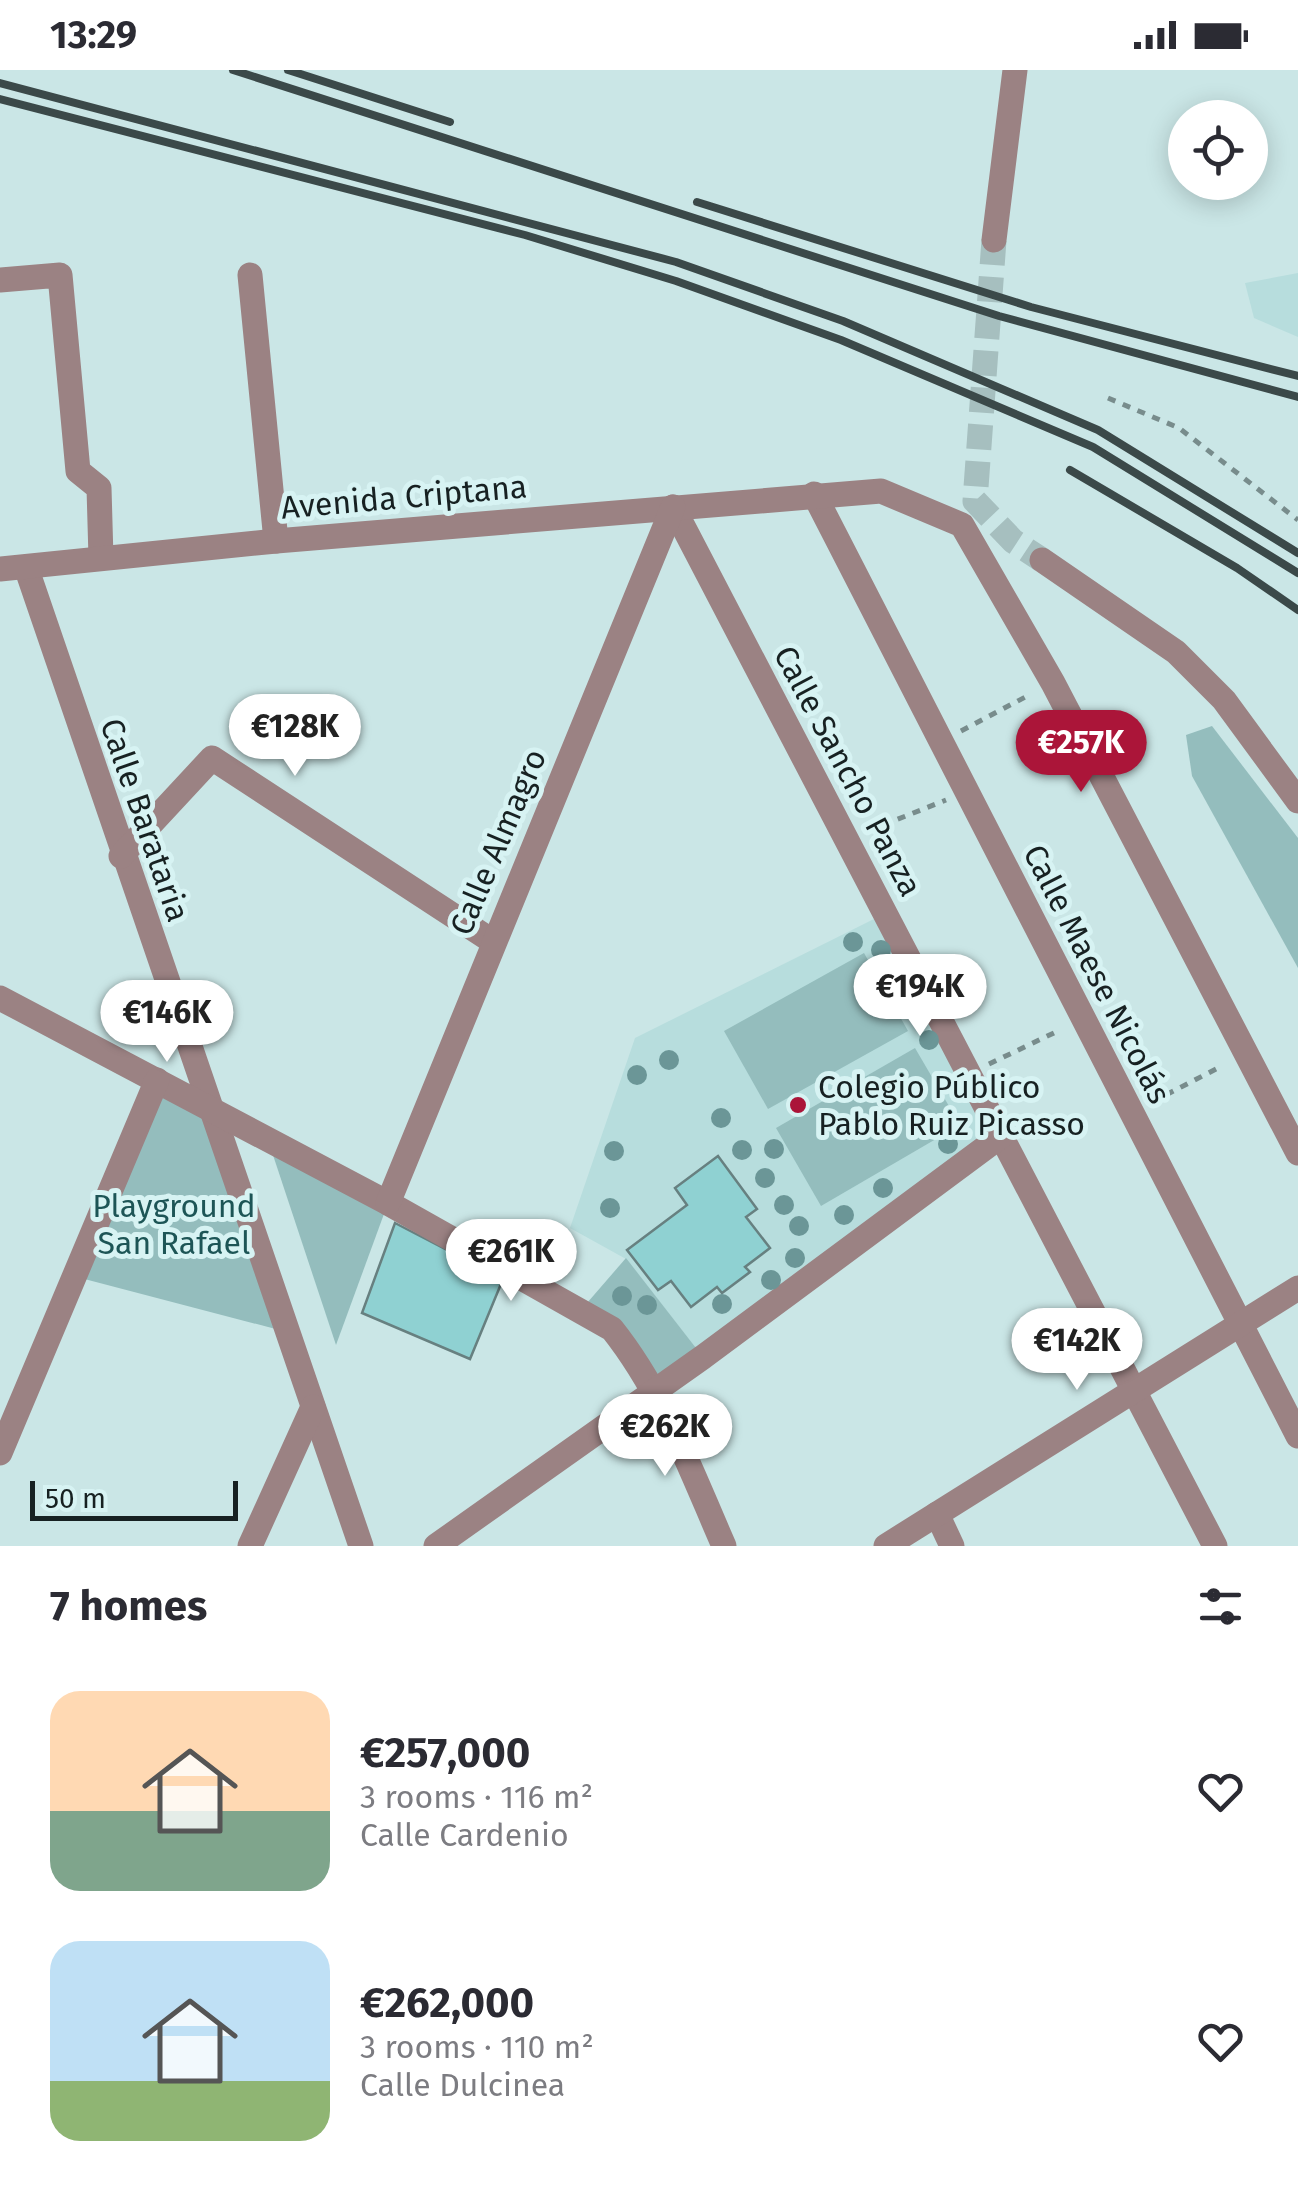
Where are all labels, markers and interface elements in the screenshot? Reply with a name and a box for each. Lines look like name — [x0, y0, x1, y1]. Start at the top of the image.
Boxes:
text: 13:29 — [50, 12, 137, 58]
map controls — [1168, 100, 1268, 200]
button: locate — [1168, 100, 1268, 200]
street label: Avenida Criptana — [279, 467, 529, 527]
street label: Calle Sancho Panza — [766, 639, 930, 903]
pin: €128K — [225, 694, 365, 779]
text: €128K — [251, 707, 339, 745]
pin: €257K — [1011, 710, 1151, 795]
street label: Calle Barataria — [92, 713, 198, 927]
text: €257K — [1038, 723, 1124, 761]
street label: Calle Almagro — [442, 743, 554, 941]
street label: Calle Maese Nicolás — [1015, 838, 1179, 1110]
pin: €194K — [850, 954, 990, 1039]
text: €194K — [876, 967, 964, 1005]
pin: €146K — [97, 980, 237, 1065]
text: €146K — [122, 993, 212, 1031]
place label: Colegio Público Pablo Ruiz Picasso — [818, 1068, 1085, 1143]
marker: Colegio Público Pablo Ruiz Picasso — [787, 1094, 809, 1116]
park label: Playground San Rafael — [92, 1187, 256, 1262]
pin: €261K — [441, 1219, 581, 1304]
text: €261K — [468, 1232, 554, 1270]
pin: €142K — [1007, 1308, 1147, 1393]
text: €142K — [1033, 1321, 1121, 1359]
pin: €262K — [595, 1394, 735, 1479]
text: €262K — [620, 1407, 710, 1445]
scale bar — [30, 1476, 238, 1520]
text: 50 m — [45, 1482, 106, 1515]
icon: filters — [1193, 1579, 1248, 1634]
text: 7 homes — [50, 1581, 207, 1631]
text: €257,000 — [360, 1728, 530, 1778]
icon: home — [130, 1731, 250, 1851]
icon: heart — [1193, 1764, 1248, 1819]
text: 3 rooms · 116 m² — [360, 1778, 593, 1816]
text: Calle Cardenio — [360, 1816, 569, 1854]
text: €262,000 — [360, 1978, 534, 2028]
icon: home — [130, 1981, 250, 2101]
icon: heart — [1193, 2014, 1248, 2069]
text: 3 rooms · 110 m² — [360, 2028, 594, 2066]
text: Calle Dulcinea — [360, 2066, 565, 2104]

